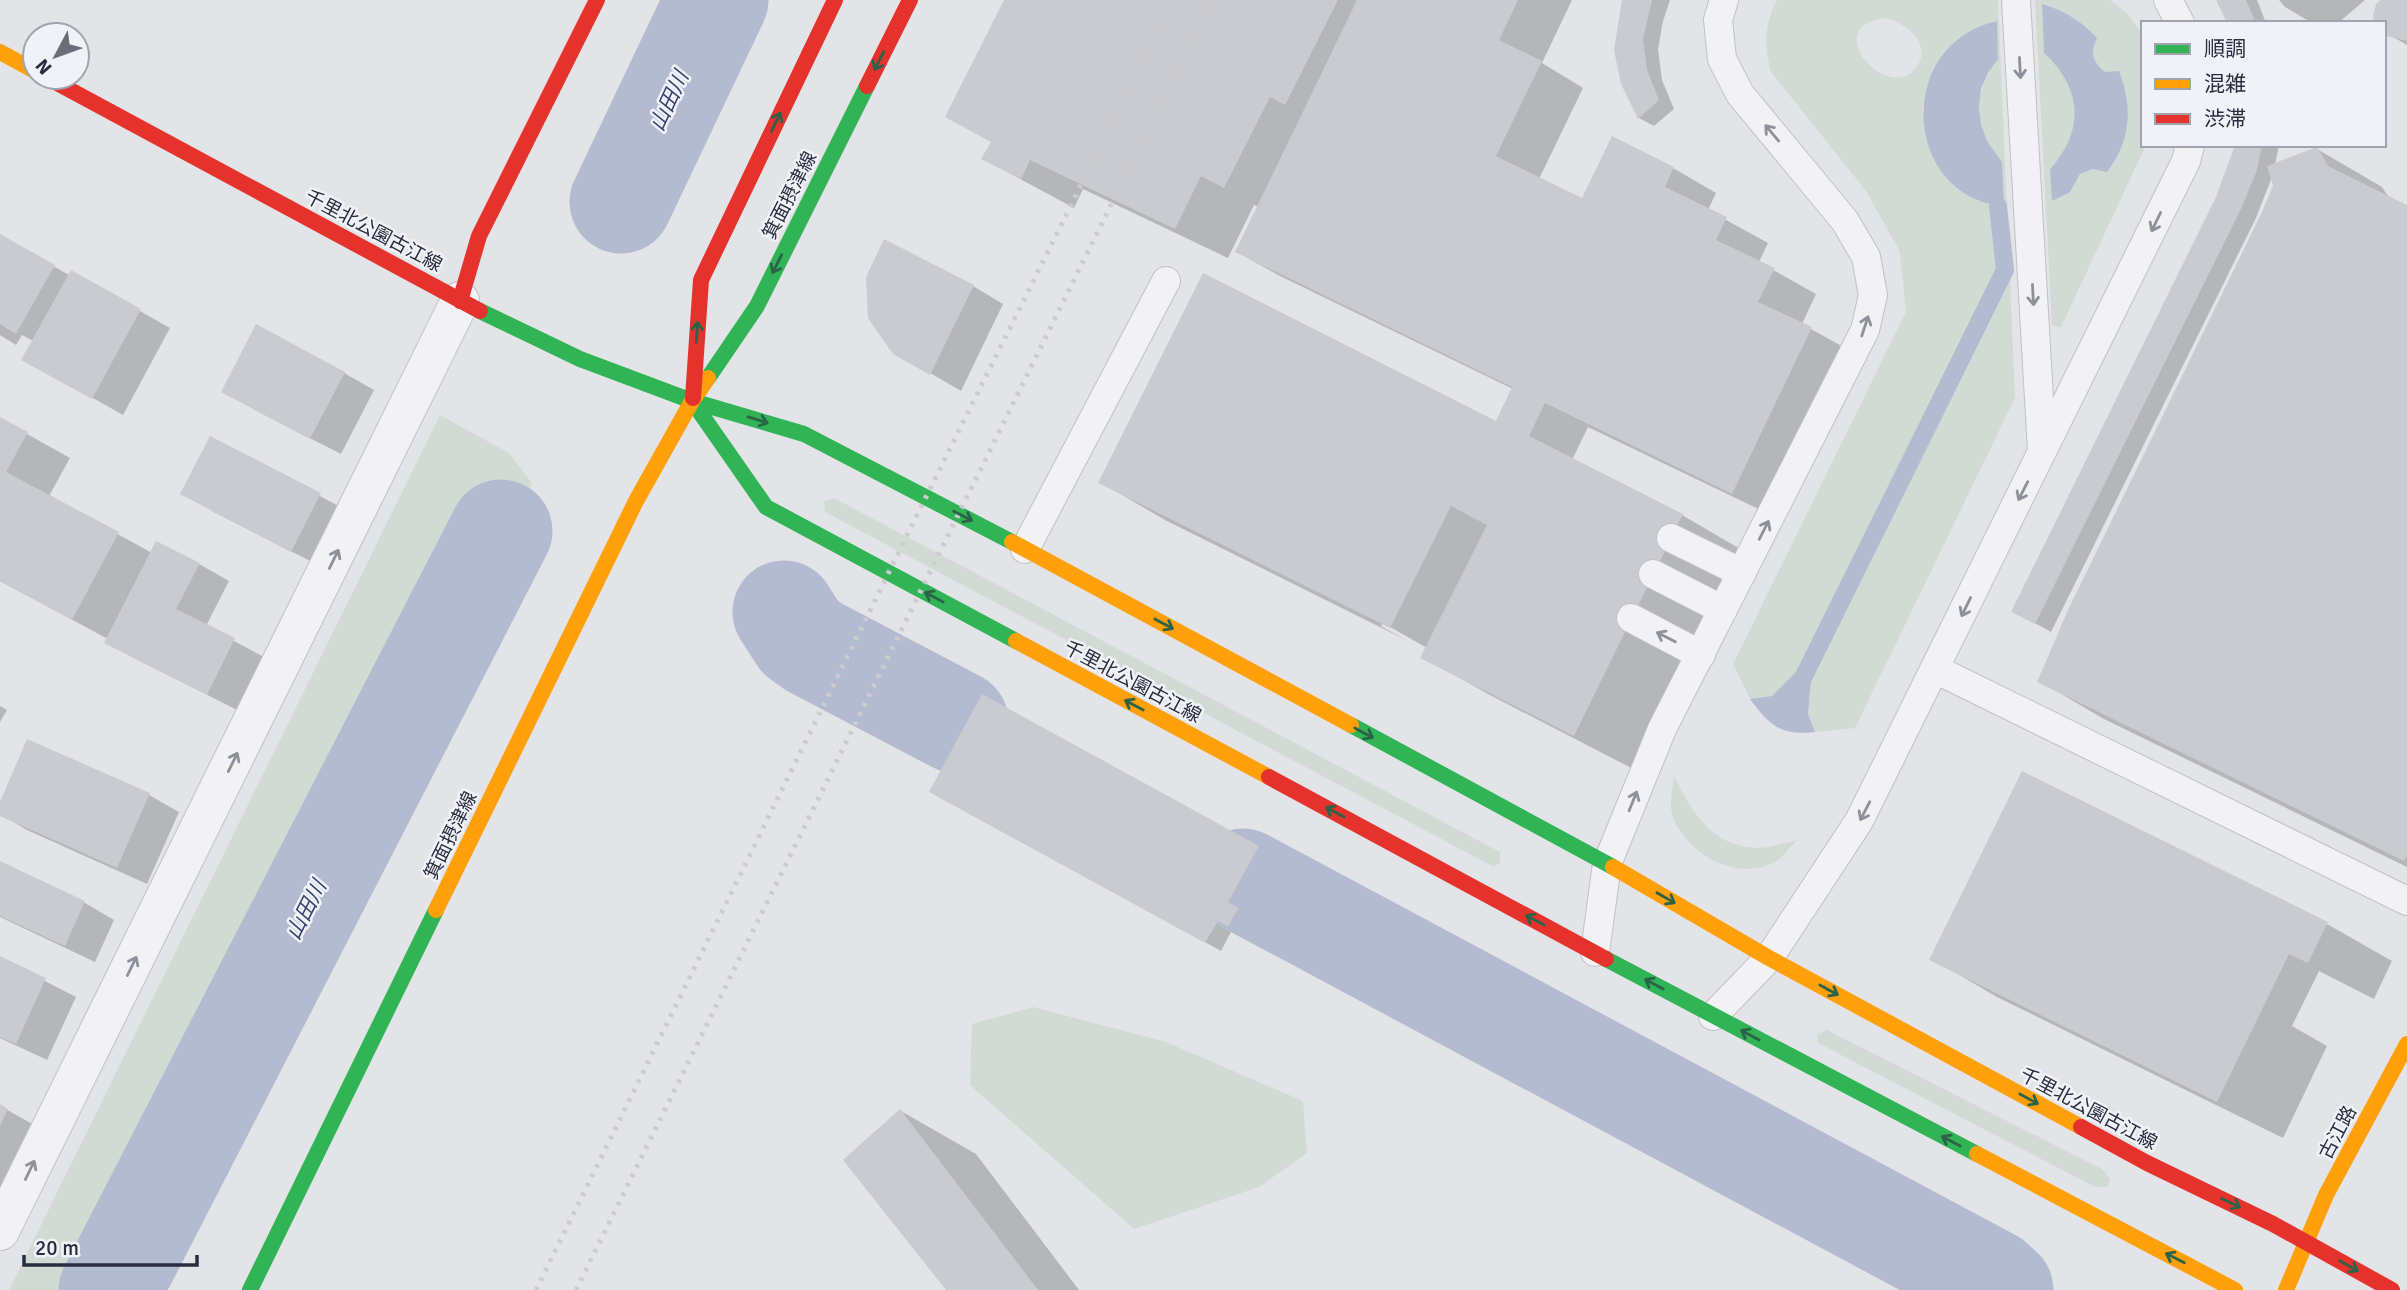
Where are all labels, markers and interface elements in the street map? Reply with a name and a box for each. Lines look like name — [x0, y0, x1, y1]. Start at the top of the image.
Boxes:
north arrow — [21, 21, 91, 91]
legend — [2141, 21, 2386, 147]
text: 順調 — [2204, 36, 2246, 62]
one-way arrow — [872, 50, 886, 71]
text: N — [31, 54, 57, 79]
one-way arrow — [2014, 56, 2027, 79]
water label: 山田川 — [644, 65, 695, 135]
text: 混雑 — [2204, 71, 2246, 97]
text: 渋滞 — [2204, 106, 2246, 132]
one-way arrow — [770, 112, 784, 133]
one-way arrow — [1764, 124, 1779, 142]
street label: 箕面摂津線 — [758, 148, 822, 243]
street label: 千里北公園古江線 — [301, 185, 446, 277]
one-way arrow — [2149, 211, 2162, 232]
one-way arrow — [770, 253, 784, 274]
one-way arrow — [2027, 283, 2040, 306]
one-way arrow — [1860, 316, 1872, 338]
one-way arrow — [691, 322, 704, 344]
one-way arrow — [747, 414, 769, 427]
one-way arrow — [2016, 480, 2030, 501]
one-way arrow — [952, 510, 973, 524]
one-way arrow — [1758, 520, 1772, 541]
one-way arrow — [328, 549, 342, 570]
one-way arrow — [924, 590, 944, 604]
one-way arrow — [1958, 596, 1972, 617]
one-way arrow — [1153, 617, 1173, 631]
one-way arrow — [1656, 629, 1677, 643]
street label: 千里北公園古江線 — [1060, 636, 1205, 728]
one-way arrow — [1124, 698, 1145, 711]
one-way arrow — [1353, 726, 1373, 740]
one-way arrow — [227, 753, 241, 773]
street label: 箕面摂津線 — [419, 787, 483, 883]
one-way arrow — [1627, 790, 1640, 812]
one-way arrow — [1857, 800, 1871, 821]
one-way arrow — [1325, 805, 1345, 819]
water label: 山田川 — [280, 874, 333, 944]
one-way arrow — [1656, 891, 1676, 905]
one-way arrow — [1525, 913, 1546, 926]
one-way arrow — [125, 956, 139, 977]
one-way arrow — [1644, 977, 1665, 990]
one-way arrow — [1818, 984, 1839, 997]
one-way arrow — [1740, 1028, 1761, 1042]
street label: 千里北公園古江線 — [2016, 1063, 2161, 1155]
one-way arrow — [2018, 1093, 2039, 1106]
street label: 古江路 — [2314, 1102, 2362, 1163]
one-way arrow — [1941, 1134, 1962, 1147]
one-way arrow — [24, 1160, 38, 1181]
one-way arrow — [2220, 1197, 2241, 1211]
scale bar — [24, 1224, 198, 1268]
text: 20 m — [35, 1235, 79, 1261]
one-way arrow — [2165, 1251, 2185, 1265]
one-way arrow — [2338, 1260, 2359, 1273]

